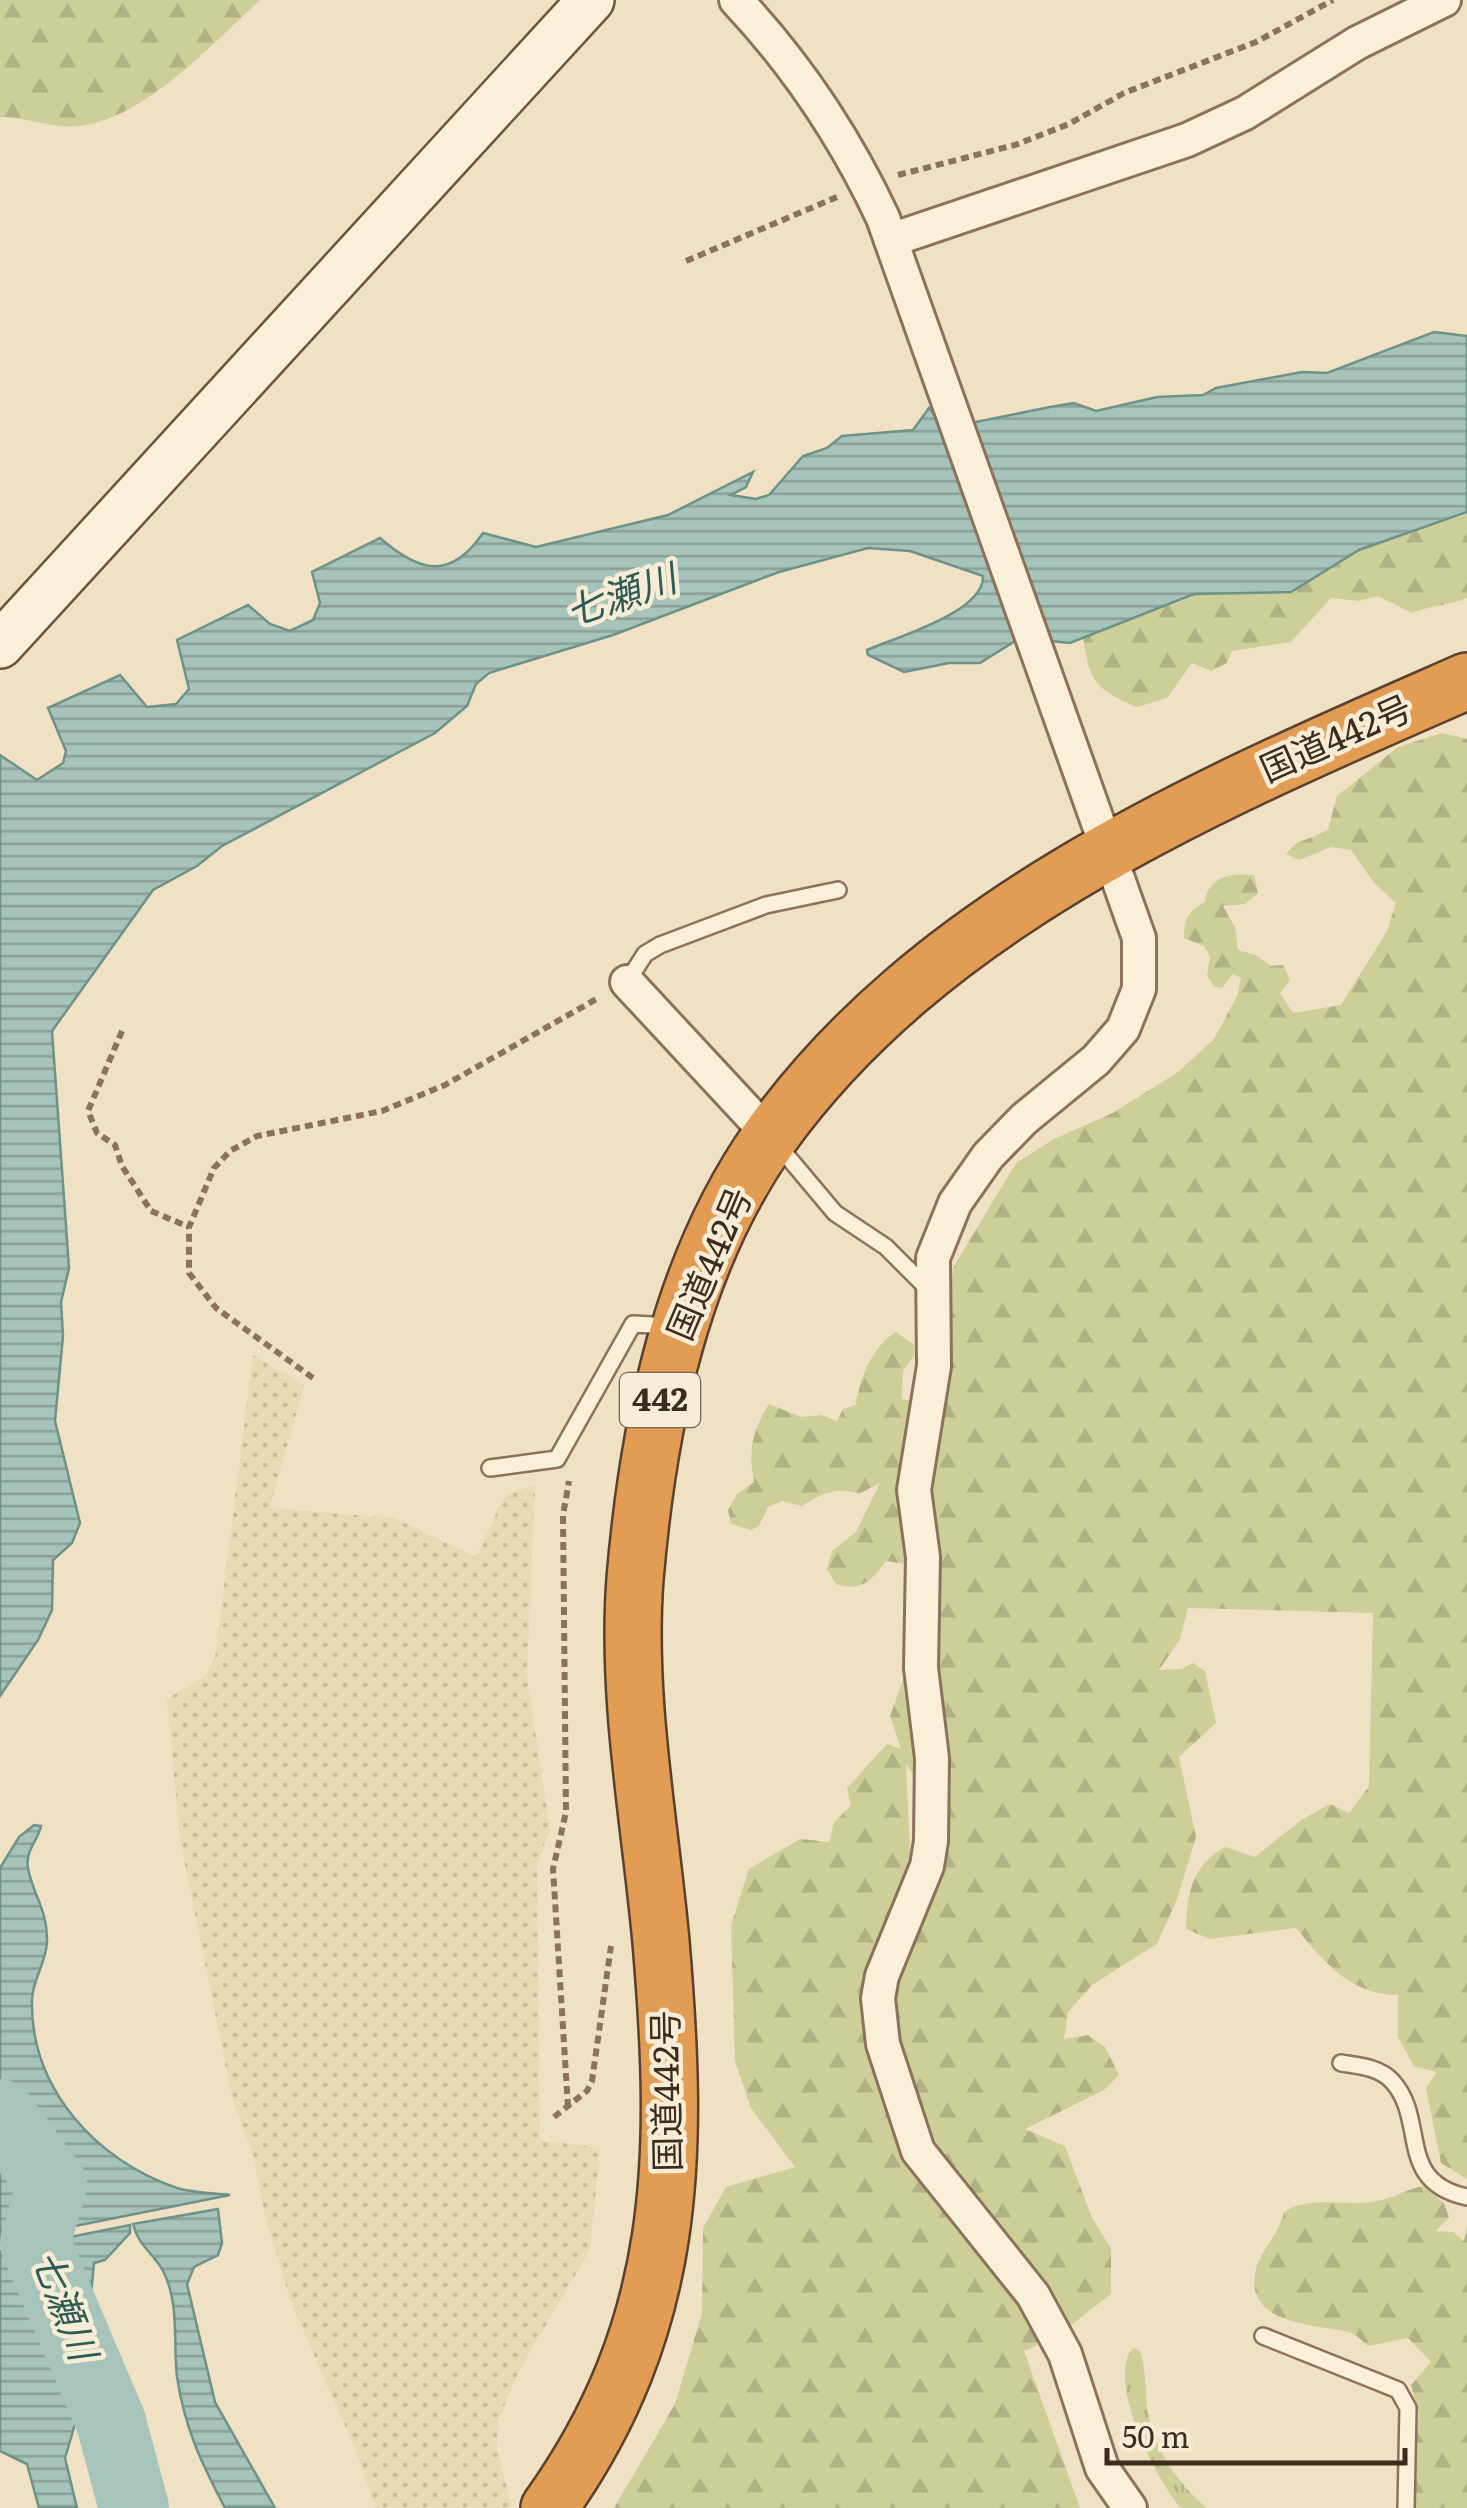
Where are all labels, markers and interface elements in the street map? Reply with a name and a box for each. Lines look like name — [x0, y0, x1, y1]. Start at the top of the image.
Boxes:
water label: 七瀬川 — [557, 546, 687, 638]
street label: 国道442号 — [1251, 680, 1419, 793]
street label: 国道442号 — [652, 1178, 763, 1347]
road number: 442 — [620, 1373, 700, 1427]
street label: 国道442号 — [637, 2010, 691, 2172]
water label: 七瀬川 — [20, 2240, 116, 2371]
scale bar — [1107, 2403, 1404, 2465]
text: 50 m — [1122, 2413, 1190, 2457]

